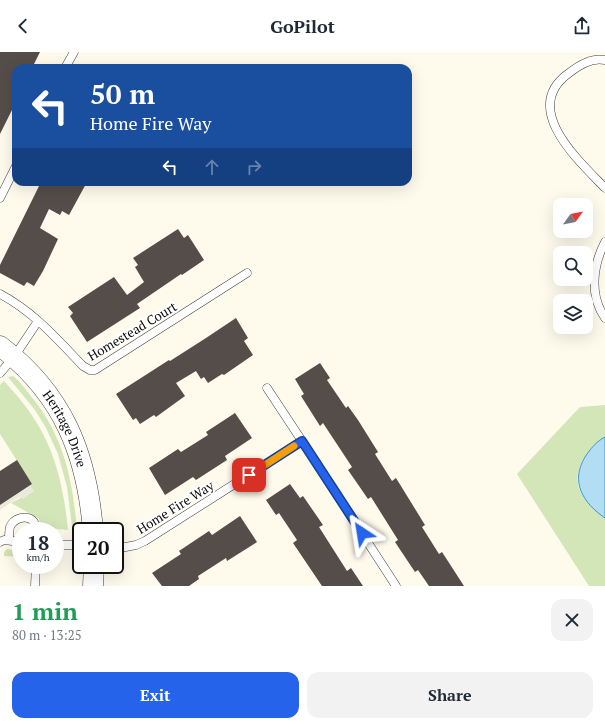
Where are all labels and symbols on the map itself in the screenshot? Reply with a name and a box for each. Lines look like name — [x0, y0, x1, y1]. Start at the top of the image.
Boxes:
north arrow — [553, 198, 593, 238]
street label: Homestead Court — [84, 297, 180, 365]
street label: Heritage Drive — [39, 386, 91, 469]
pin — [232, 458, 266, 492]
street label: Home Fire Way — [133, 476, 217, 538]
position arrow — [341, 512, 383, 554]
speed limit sign: 20 — [72, 522, 124, 574]

